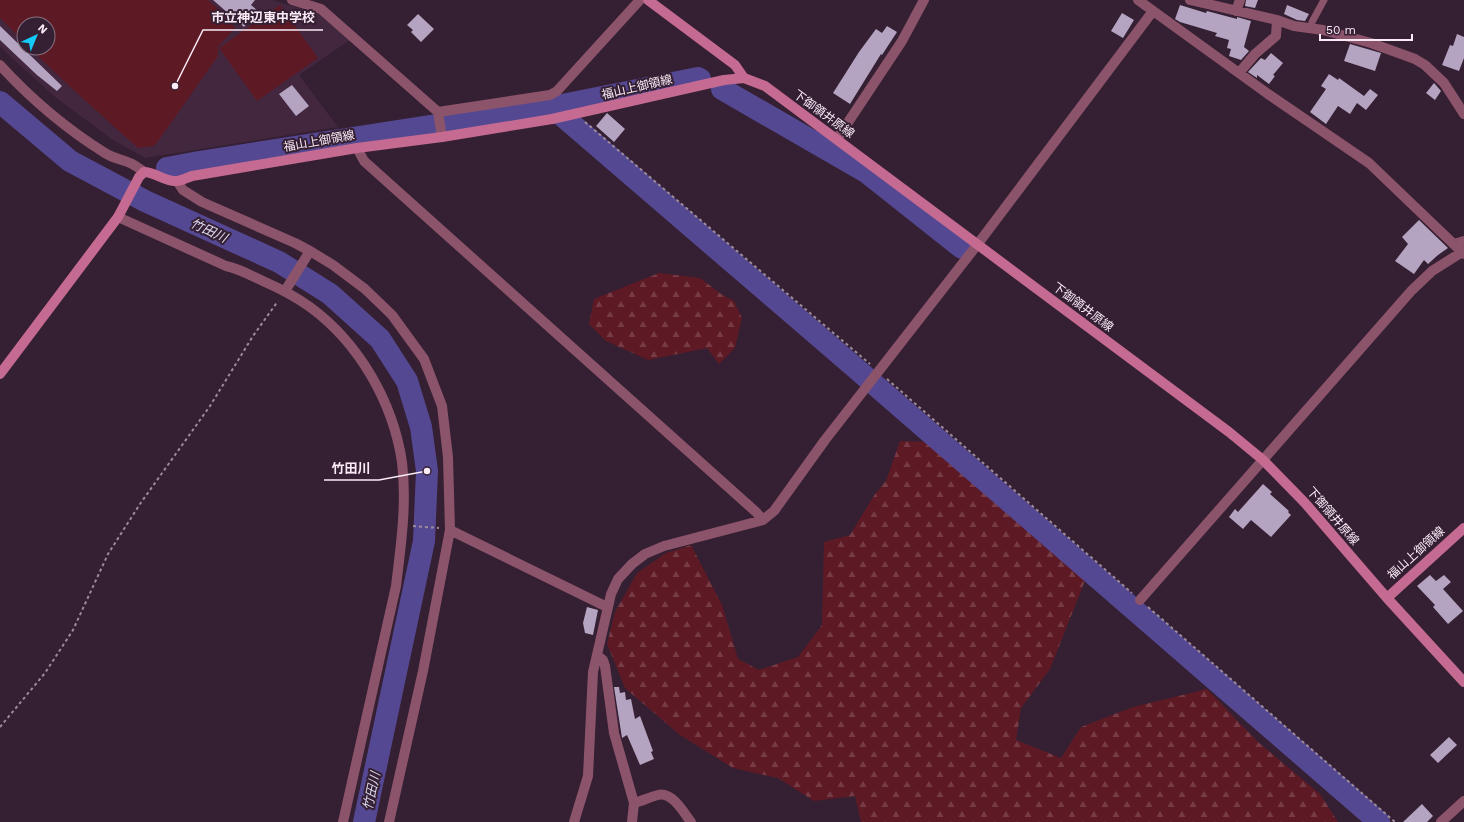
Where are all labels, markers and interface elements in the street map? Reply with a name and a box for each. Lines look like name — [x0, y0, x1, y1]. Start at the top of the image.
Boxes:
callout: 市立神辺東中学校 — [203, 5, 323, 30]
text: 市立神辺東中学校 — [211, 10, 315, 25]
north arrow — [16, 16, 56, 56]
scale bar — [1320, 16, 1412, 42]
text: N — [35, 22, 50, 37]
text: 50 m — [1326, 23, 1356, 37]
street label: 福山上御領線 — [600, 72, 674, 102]
street label: 下御領井原線 — [791, 87, 857, 141]
street label: 福山上御領線 — [282, 128, 356, 154]
water label: 竹田川 — [188, 215, 231, 246]
street label: 下御領井原線 — [1050, 280, 1116, 334]
callout: 竹田川 — [324, 455, 379, 480]
text: 竹田川 — [331, 461, 371, 476]
street label: 下御領井原線 — [1304, 484, 1362, 548]
street label: 福山上御領線 — [1385, 524, 1447, 582]
water label: 竹田川 — [360, 769, 383, 812]

